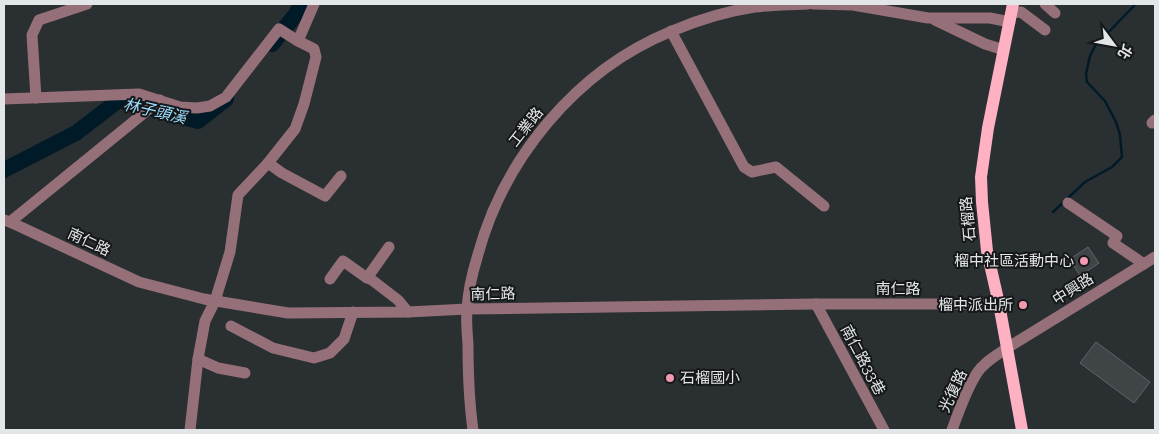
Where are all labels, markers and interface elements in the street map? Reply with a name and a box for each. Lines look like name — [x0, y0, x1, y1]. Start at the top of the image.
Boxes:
north arrow — [1089, 20, 1139, 70]
text: 北 — [1115, 42, 1136, 62]
water label: 林子頭溪 — [122, 95, 190, 128]
street label: 工業路 — [505, 104, 547, 150]
street label: 石榴路 — [957, 196, 979, 242]
street label: 南仁路 — [65, 224, 113, 260]
place label: 榴中社區活動中心 — [954, 252, 1074, 270]
marker: 榴中社區活動中心 — [1078, 255, 1090, 267]
street label: 中興路 — [1049, 269, 1097, 309]
street label: 南仁路 — [875, 280, 921, 298]
street label: 南仁路 — [470, 285, 516, 303]
place label: 榴中派出所 — [938, 296, 1013, 314]
marker: 榴中派出所 — [1017, 299, 1029, 311]
street label: 南仁路33巷 — [837, 322, 889, 398]
street label: 光復路 — [935, 367, 971, 415]
place label: 石榴國小 — [680, 369, 740, 387]
marker: 石榴國小 — [664, 372, 676, 384]

